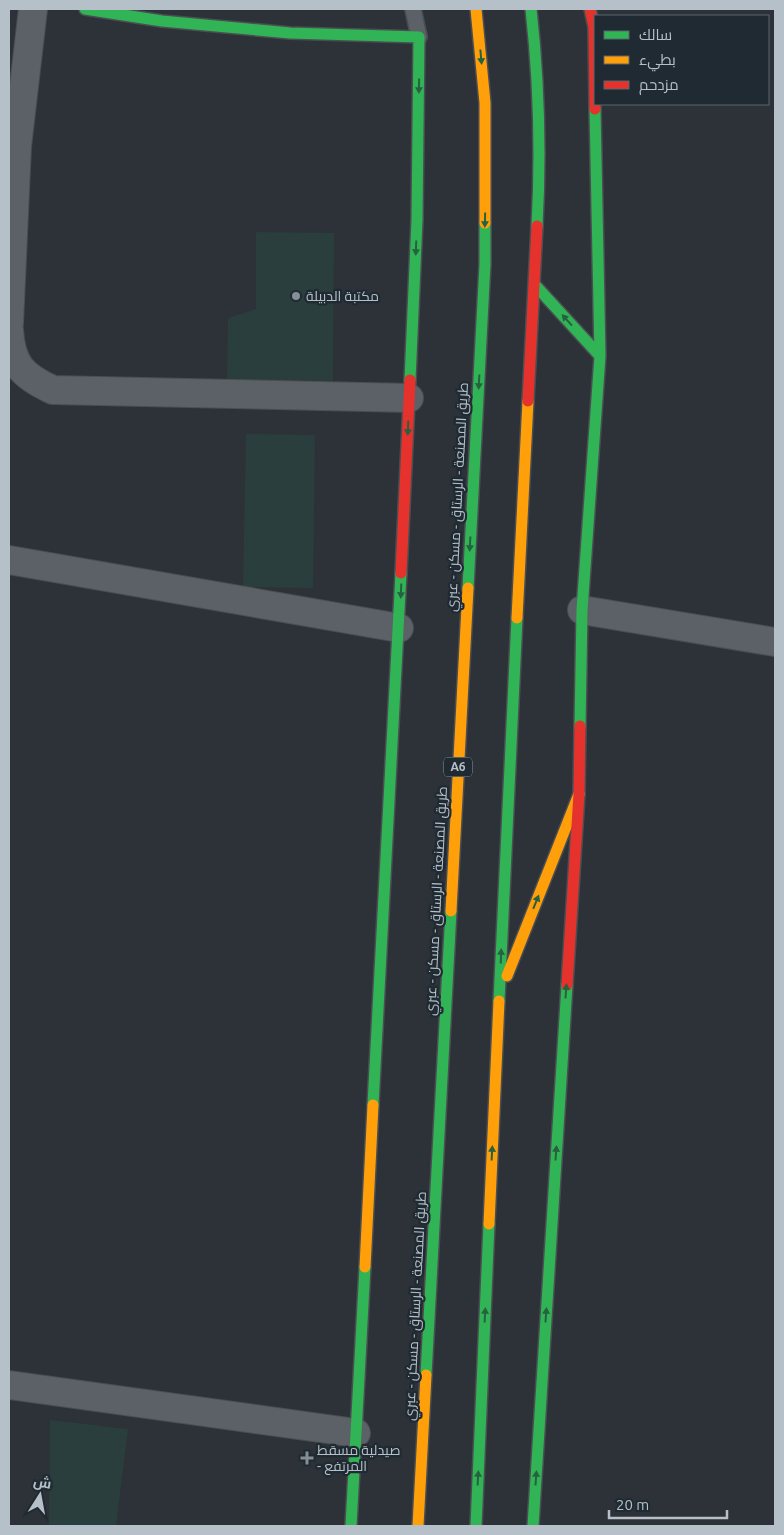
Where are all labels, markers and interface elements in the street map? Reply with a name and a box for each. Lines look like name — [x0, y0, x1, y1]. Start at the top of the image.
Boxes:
legend — [594, 15, 769, 105]
text: سالك — [639, 26, 672, 43]
one-way arrow — [477, 50, 485, 66]
text: بطيء — [639, 51, 676, 72]
text: مزدحم — [639, 76, 679, 95]
one-way arrow — [415, 78, 423, 94]
one-way arrow — [481, 212, 489, 228]
one-way arrow — [411, 241, 419, 257]
place label: مكتبة الدبيلة — [306, 288, 379, 304]
marker: مكتبة الدبيلة — [290, 290, 302, 302]
one-way arrow — [561, 315, 573, 327]
one-way arrow — [474, 374, 482, 390]
street label: طريق المصنعة - الرستاق - مسكن - عبري — [443, 382, 475, 612]
one-way arrow — [404, 420, 412, 436]
one-way arrow — [466, 536, 474, 552]
one-way arrow — [397, 583, 405, 599]
road number: A6 — [444, 758, 472, 776]
street label: طريق المصنعة - الرستاق - مسكن - عبري — [422, 786, 454, 1016]
one-way arrow — [533, 894, 540, 909]
one-way arrow — [497, 947, 505, 963]
one-way arrow — [563, 983, 571, 999]
one-way arrow — [488, 1145, 496, 1161]
one-way arrow — [553, 1145, 561, 1161]
street label: طريق المصنعة - الرستاق - مسكن - عبري — [401, 1191, 433, 1421]
one-way arrow — [481, 1307, 489, 1323]
one-way arrow — [543, 1307, 551, 1323]
place label: صيدلية مسقط - المرتفع — [317, 1442, 400, 1475]
marker: صيدلية مسقط - المرتفع — [301, 1452, 313, 1464]
one-way arrow — [474, 1469, 482, 1485]
one-way arrow — [532, 1469, 540, 1485]
north arrow — [15, 1470, 65, 1520]
text: ش — [32, 1473, 53, 1493]
scale bar — [609, 1488, 726, 1520]
text: 20 m — [616, 1496, 649, 1513]

